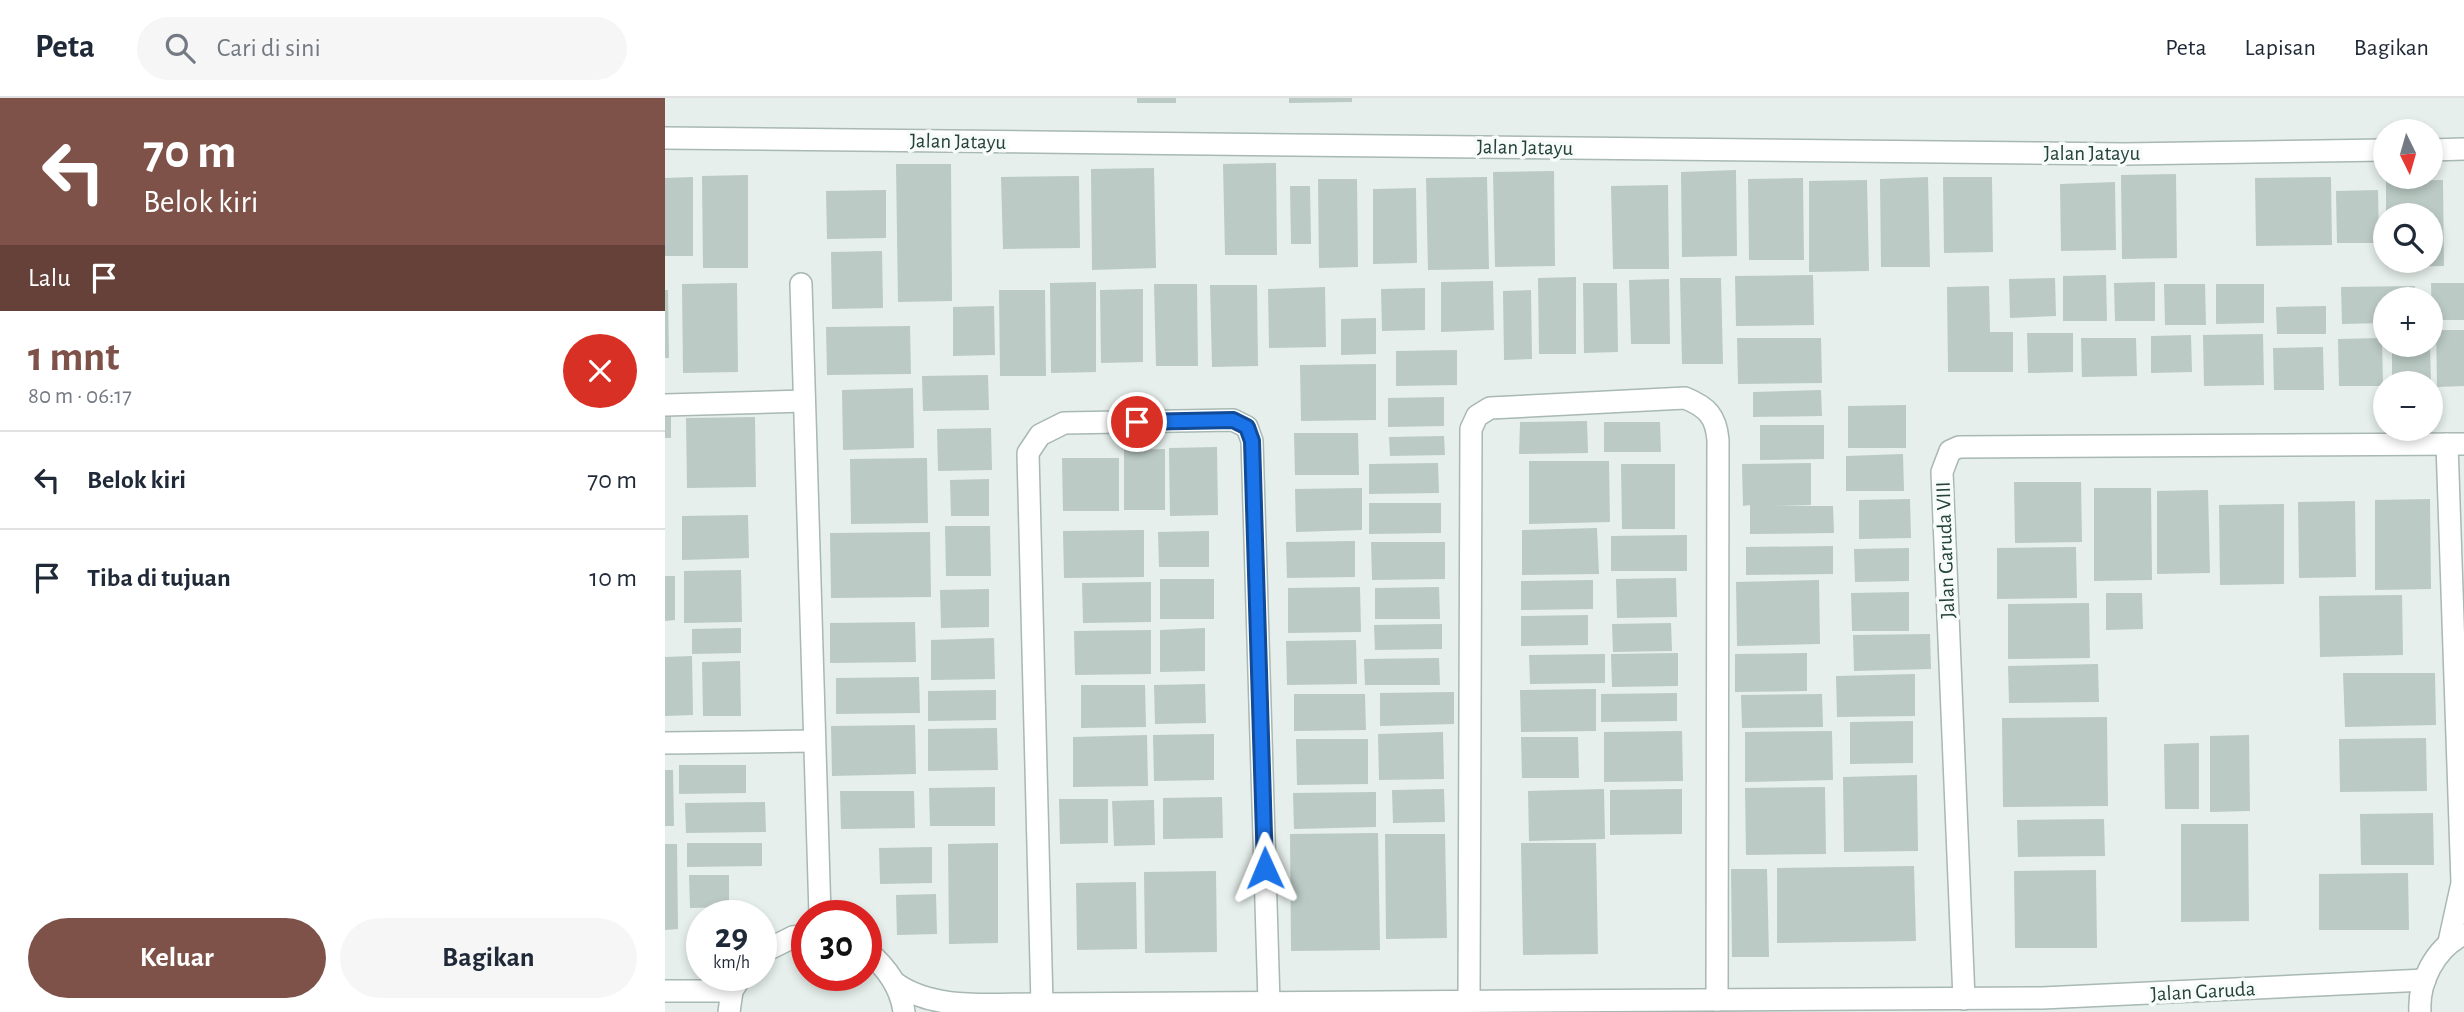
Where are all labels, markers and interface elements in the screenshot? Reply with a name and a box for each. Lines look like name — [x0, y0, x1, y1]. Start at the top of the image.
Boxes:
search box — [137, 17, 627, 80]
icon: search — [161, 29, 199, 67]
text: Peta — [35, 31, 95, 64]
text: Cari di sini — [217, 35, 321, 61]
text: Peta — [2165, 36, 2207, 60]
text: Lapisan — [2245, 36, 2316, 60]
text: Bagikan — [2354, 36, 2429, 60]
north arrow — [2373, 119, 2443, 189]
map controls — [2373, 119, 2443, 441]
icon: left — [28, 126, 119, 217]
text: 70 m — [143, 128, 237, 177]
street label: Jalan Jatayu — [910, 130, 1007, 153]
street label: Jalan Jatayu — [1477, 136, 1574, 159]
street label: Jalan Jatayu — [2044, 143, 2140, 164]
text: Belok kiri — [143, 186, 259, 218]
button: search — [2373, 203, 2443, 273]
icon: arrive — [85, 259, 123, 297]
text: Lalu — [28, 265, 71, 291]
button: + — [2373, 287, 2443, 357]
button: close — [563, 334, 637, 408]
text: 1 mnt — [28, 336, 120, 378]
button: − — [2373, 371, 2443, 441]
text: 80 m · 06:17 — [28, 385, 132, 408]
pin — [1107, 392, 1167, 452]
icon: arrive — [1118, 403, 1156, 441]
icon: left — [28, 461, 66, 499]
text: Belok kiri — [87, 467, 186, 493]
text: 70 m — [587, 467, 637, 493]
street label: Jalan Garuda VIII — [1933, 481, 1958, 619]
icon: arrive — [28, 559, 66, 597]
text: Tiba di tujuan — [87, 565, 231, 591]
text: 10 m — [589, 565, 637, 591]
position arrow — [1228, 831, 1302, 905]
speed limit sign: 30 — [791, 900, 882, 991]
button: Keluar — [28, 918, 326, 998]
button: Bagikan — [340, 918, 637, 998]
text: 29 — [715, 919, 748, 954]
text: km/h — [713, 954, 750, 972]
street label: Jalan Garuda — [2150, 978, 2256, 1005]

